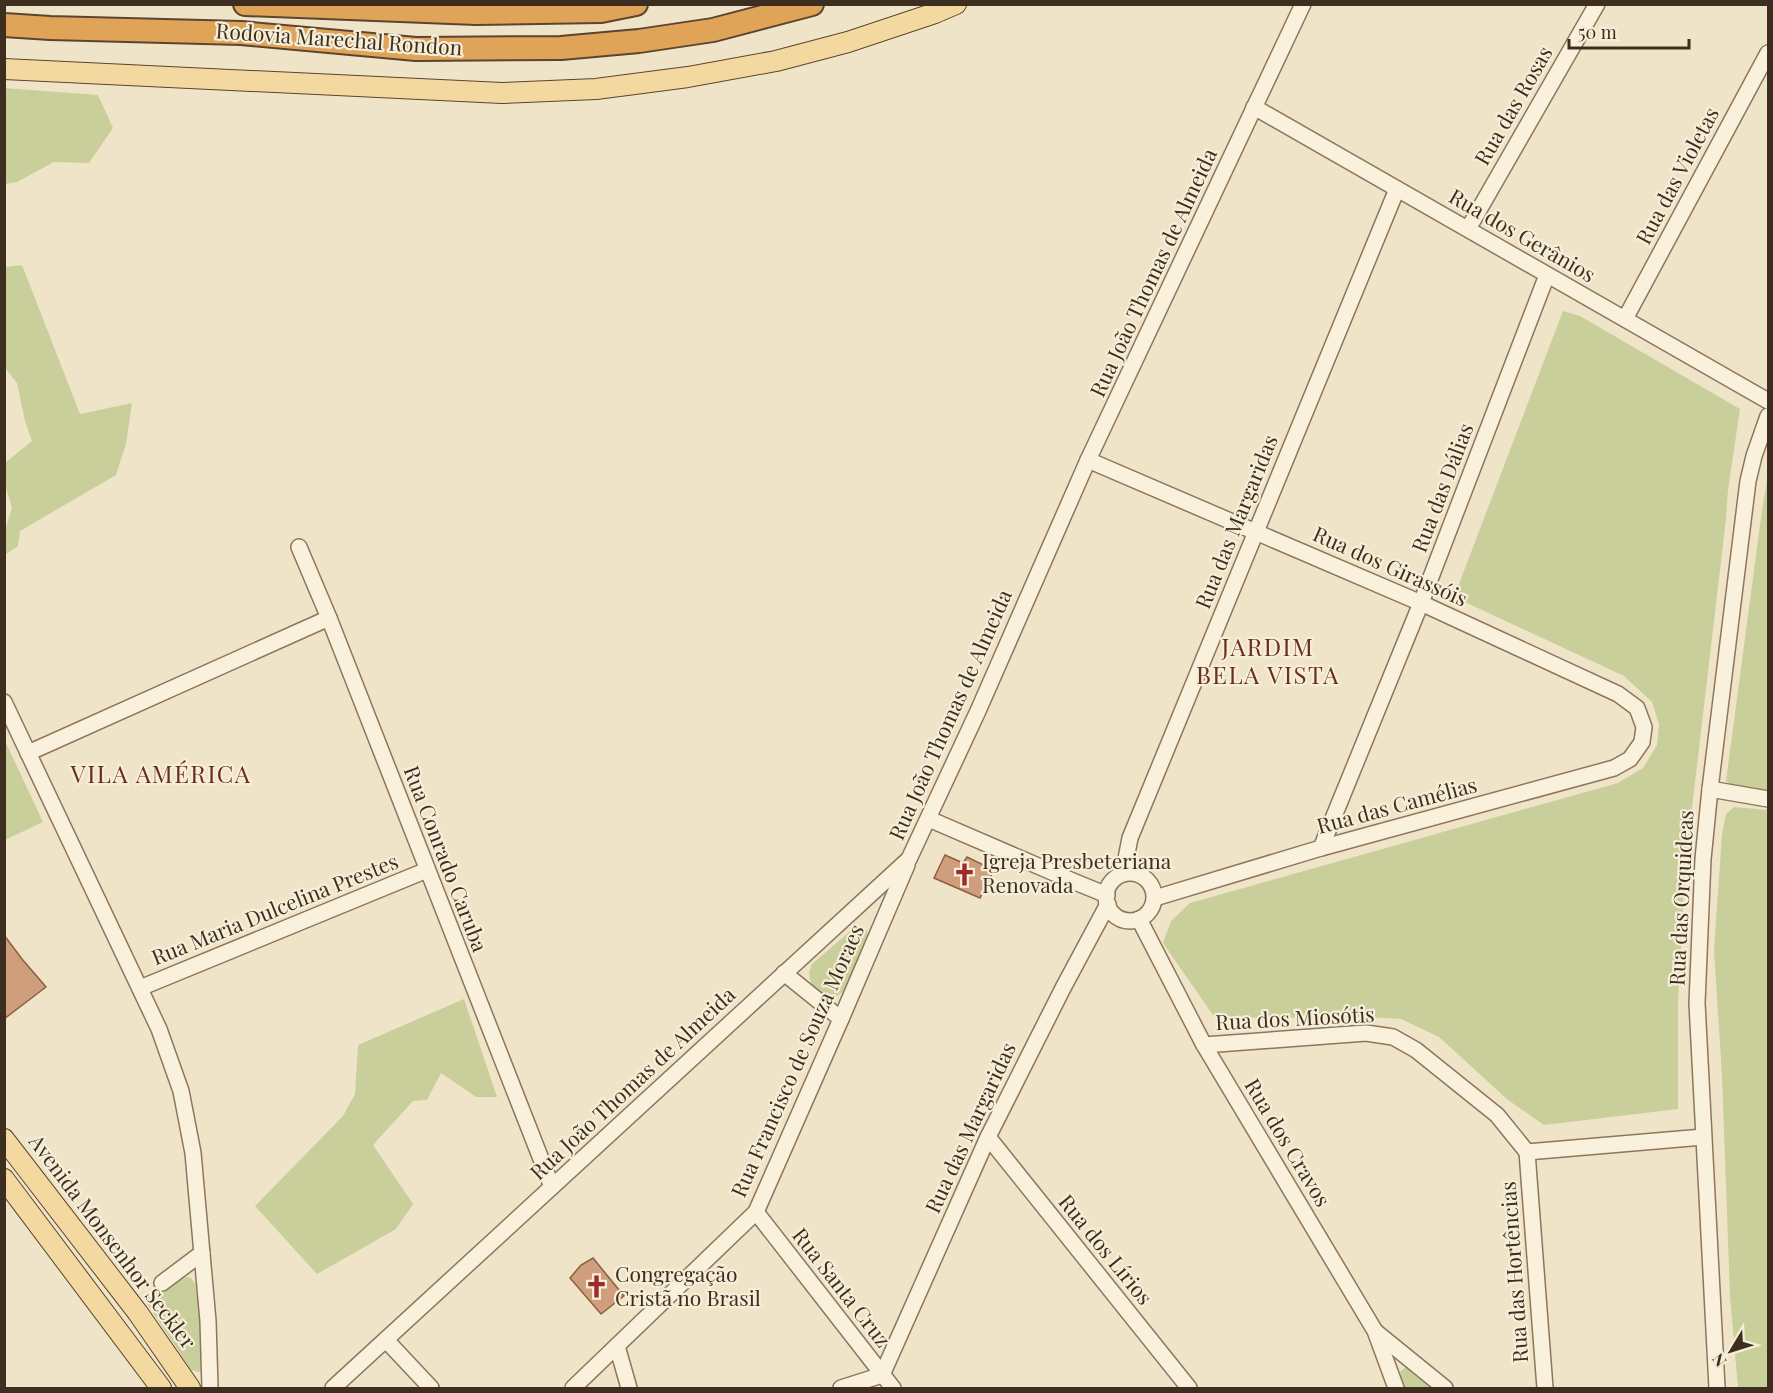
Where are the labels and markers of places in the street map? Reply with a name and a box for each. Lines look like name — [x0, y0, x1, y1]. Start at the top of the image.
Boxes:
place label: Igreja Presbeteriana Renovada — [982, 846, 1172, 898]
church icon: Igreja Presbeteriana Renovada — [951, 861, 977, 887]
place label: Congregação Cristã no Brasil — [615, 1259, 761, 1311]
church icon: Congregação Cristã no Brasil — [584, 1274, 610, 1300]

